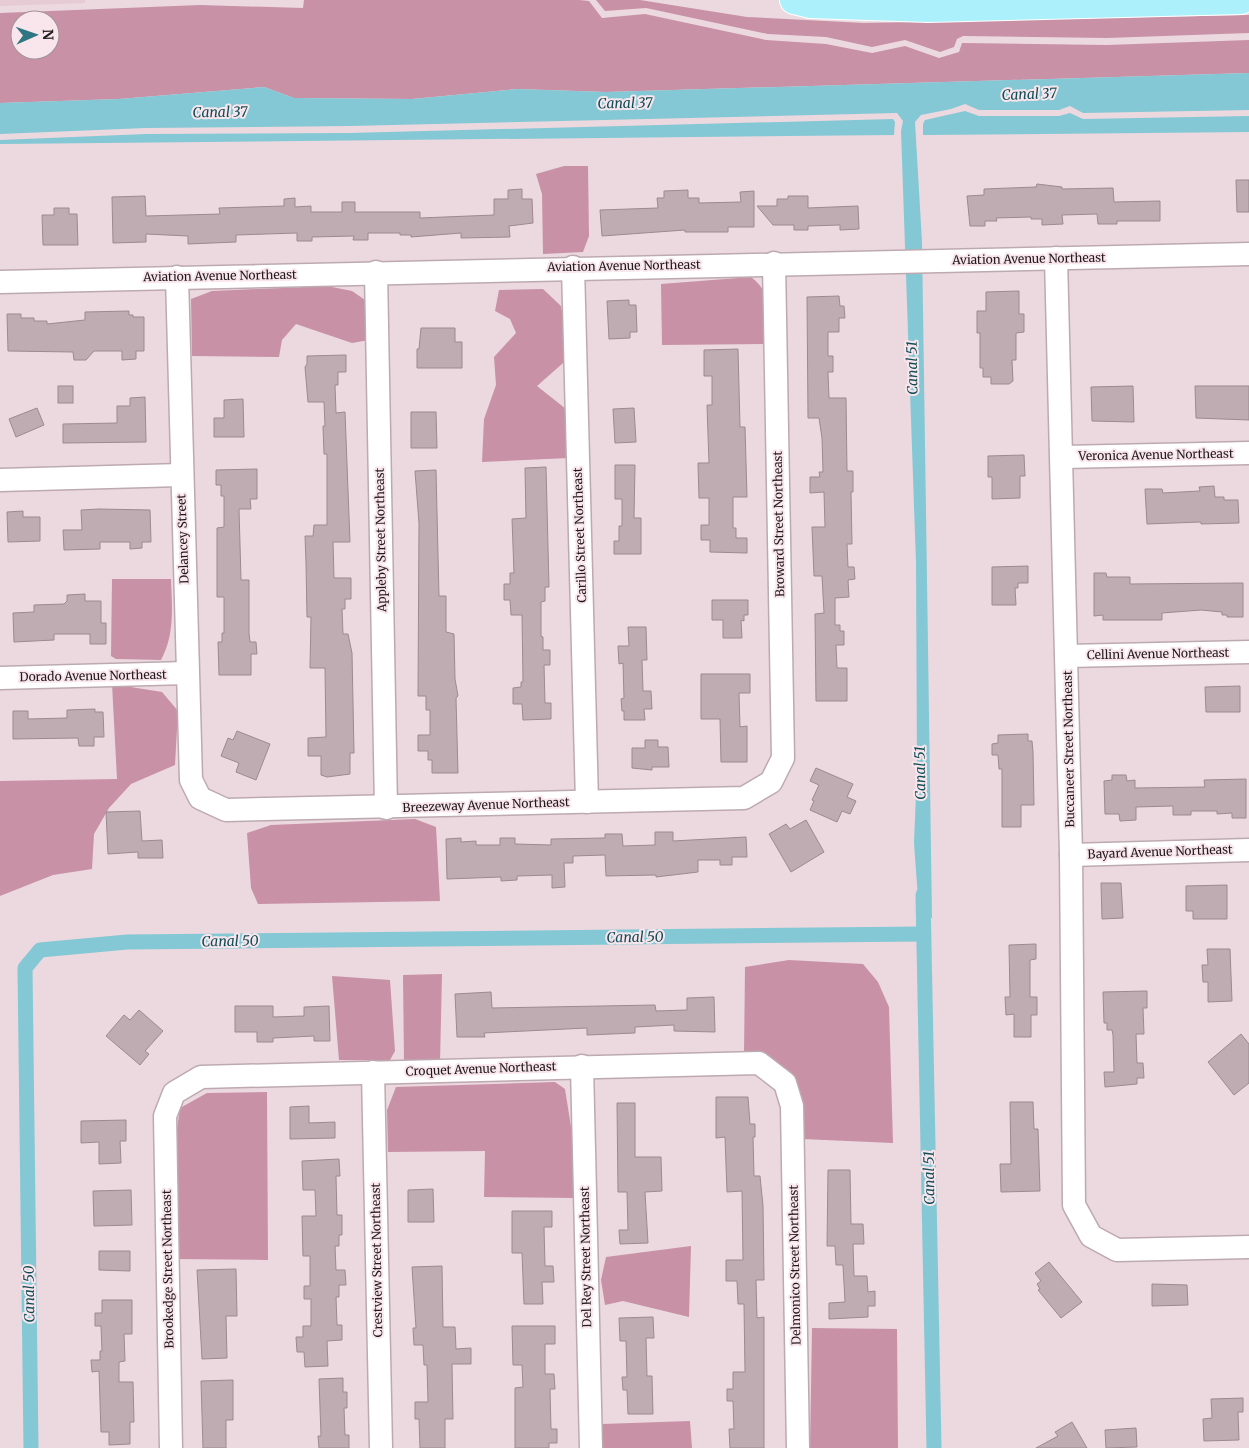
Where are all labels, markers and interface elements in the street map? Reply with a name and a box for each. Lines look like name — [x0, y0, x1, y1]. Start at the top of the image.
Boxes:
north arrow — [10, 10, 60, 60]
text: N — [39, 29, 57, 40]
water label: Canal 37 — [1001, 84, 1057, 104]
water label: Canal 37 — [597, 94, 653, 112]
water label: Canal 37 — [192, 103, 248, 121]
street label: Aviation Avenue Northeast — [951, 250, 1106, 267]
street label: Aviation Avenue Northeast — [546, 257, 701, 274]
street label: Aviation Avenue Northeast — [142, 267, 297, 284]
water label: Canal 51 — [903, 341, 921, 395]
street label: Veronica Avenue Northeast — [1077, 446, 1234, 463]
street label: Broward Street Northeast — [770, 450, 787, 597]
street label: Appleby Street Northeast — [372, 467, 389, 613]
street label: Carillo Street Northeast — [570, 467, 589, 603]
street label: Delancey Street — [173, 493, 192, 584]
street label: Cellini Avenue Northeast — [1087, 645, 1230, 662]
street label: Dorado Avenue Northeast — [19, 667, 167, 684]
street label: Buccaneer Street Northeast — [1060, 670, 1077, 828]
water label: Canal 51 — [911, 746, 929, 800]
street label: Breezeway Avenue Northeast — [402, 794, 570, 815]
street label: Bayard Avenue Northeast — [1087, 841, 1233, 862]
water label: Canal 50 — [606, 928, 664, 946]
water label: Canal 50 — [201, 932, 259, 950]
street label: Croquet Avenue Northeast — [405, 1058, 557, 1079]
water label: Canal 51 — [920, 1151, 938, 1205]
street label: Crestview Street Northeast — [368, 1182, 385, 1337]
street label: Delmonico Street Northeast — [786, 1184, 803, 1345]
street label: Del Rey Street Northeast — [577, 1186, 594, 1328]
street label: Brookedge Street Northeast — [159, 1189, 176, 1349]
water label: Canal 50 — [20, 1265, 38, 1323]

